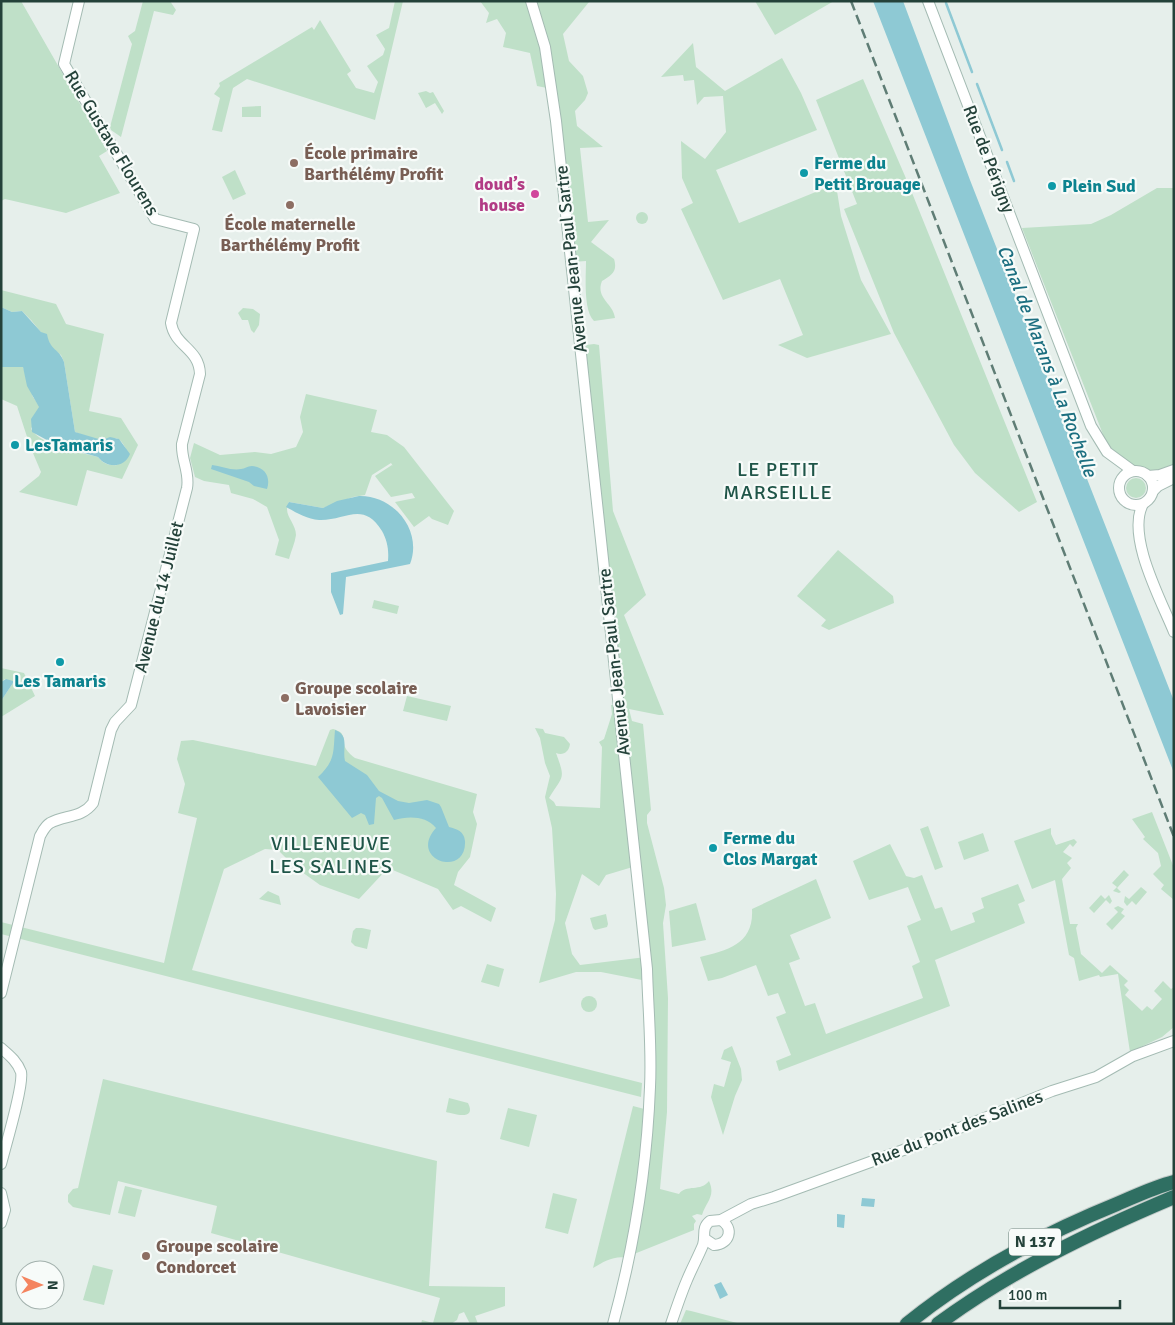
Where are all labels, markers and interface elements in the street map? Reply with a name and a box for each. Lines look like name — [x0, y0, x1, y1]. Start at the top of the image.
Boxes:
street label: Rue Gustave Flourens — [60, 67, 164, 220]
street label: Rue de Périgny — [958, 102, 1020, 217]
place label: École primaire Barthélémy Profit — [304, 142, 444, 185]
place label: Ferme du Petit Brouage — [814, 152, 921, 195]
marker: École primaire Barthélémy Profit — [288, 157, 300, 169]
street label: Avenue Jean-Paul Sartre — [550, 164, 592, 354]
marker: Ferme du Petit Brouage — [798, 167, 810, 179]
place label: doud’s house — [474, 173, 525, 216]
place label: Plein Sud — [1062, 175, 1136, 197]
marker: Plein Sud — [1046, 180, 1058, 192]
marker: doud’s house — [529, 188, 541, 200]
marker: École maternelle Barthélémy Profit — [284, 199, 296, 211]
place label: École maternelle Barthélémy Profit — [220, 213, 360, 256]
water label: Canal de Marans à La Rochelle — [992, 242, 1103, 482]
place label: LesTamaris — [25, 434, 113, 456]
marker: LesTamaris — [9, 439, 21, 451]
district label: LE PETIT MARSEILLE — [723, 457, 833, 505]
street label: Avenue du 14 Juillet — [130, 519, 188, 675]
street label: Avenue Jean-Paul Sartre — [593, 567, 635, 757]
marker: Les Tamaris — [54, 656, 66, 668]
place label: Les Tamaris — [14, 670, 106, 692]
place label: Groupe scolaire Lavoisier — [295, 677, 418, 720]
marker: Groupe scolaire Lavoisier — [279, 692, 291, 704]
place label: Ferme du Clos Margat — [723, 827, 818, 870]
district label: VILLENEUVE LES SALINES — [269, 831, 393, 879]
marker: Ferme du Clos Margat — [707, 842, 719, 854]
street label: Rue du Pont des Salines — [868, 1085, 1046, 1171]
road number: N 137 — [1009, 1228, 1061, 1256]
place label: Groupe scolaire Condorcet — [156, 1235, 279, 1278]
marker: Groupe scolaire Condorcet — [140, 1250, 152, 1262]
north arrow — [15, 1260, 65, 1310]
scale bar — [1000, 1278, 1120, 1310]
text: N — [44, 1280, 61, 1290]
text: 100 m — [1008, 1286, 1048, 1304]

